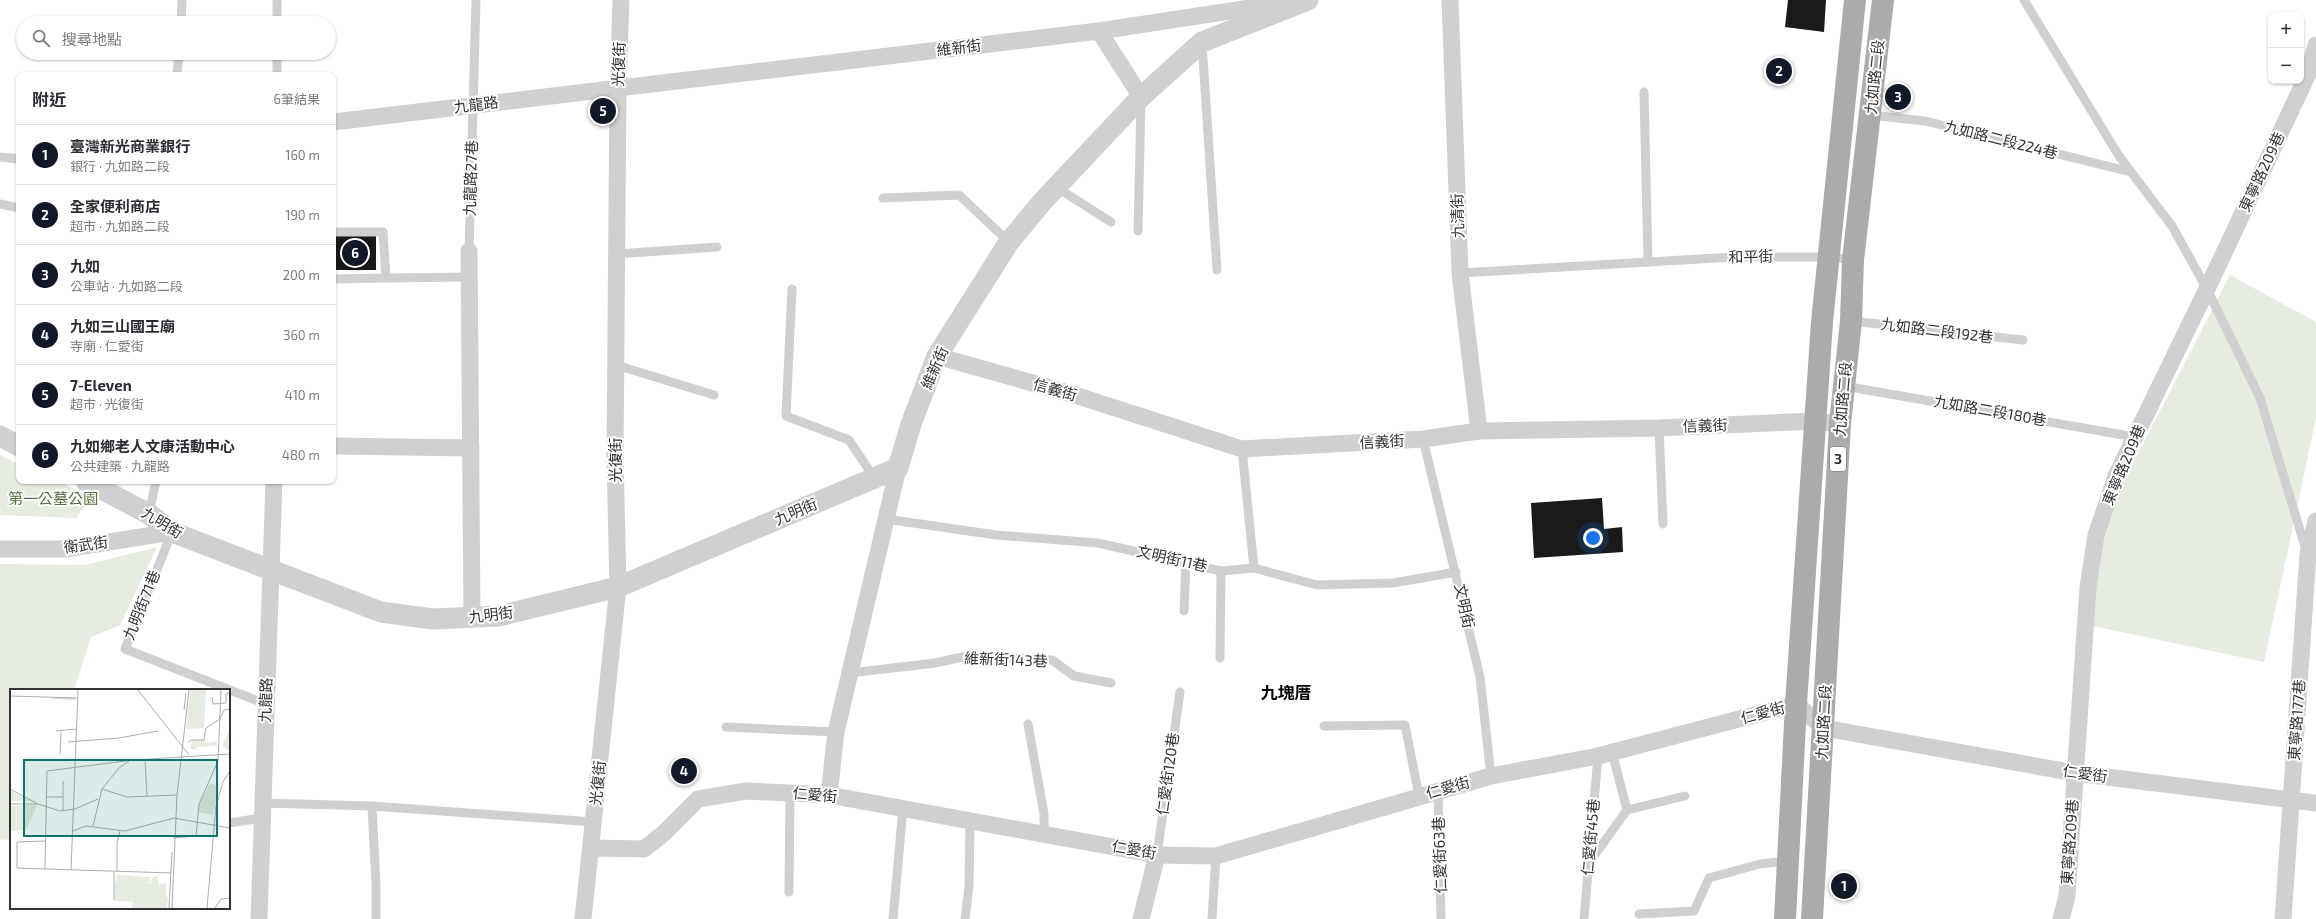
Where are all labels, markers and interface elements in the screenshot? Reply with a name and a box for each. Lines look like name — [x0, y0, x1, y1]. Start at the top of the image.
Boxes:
map controls — [2268, 12, 2304, 84]
button: + — [2268, 12, 2304, 48]
search box — [16, 16, 336, 60]
icon: search — [30, 27, 52, 49]
text: 搜尋地點 — [62, 30, 122, 48]
street label: 維新街 — [935, 35, 982, 59]
street label: 九如路二段 — [1861, 39, 1887, 115]
street label: 光復街 — [608, 41, 628, 87]
button: − — [2268, 48, 2304, 84]
pin: 2 — [1766, 56, 1792, 86]
pin: 3 — [1885, 82, 1911, 112]
text: 附近 — [32, 89, 66, 109]
text: 6筆結果 — [274, 91, 320, 107]
street label: 九龍路 — [452, 92, 499, 116]
pin: 5 — [590, 96, 616, 126]
street label: 九如路二段224巷 — [1943, 116, 2060, 162]
street label: 東寧路209巷 — [2235, 129, 2287, 214]
text: 臺灣新光商業銀行 — [70, 137, 190, 155]
street label: 九龍路27巷 — [460, 140, 480, 216]
text: 1 — [42, 147, 48, 163]
text: 160 m — [285, 147, 320, 163]
text: 銀行 · 九如路二段 — [70, 158, 170, 174]
street label: 九清街 — [1447, 193, 1467, 239]
text: 全家便利商店 — [70, 197, 160, 215]
text: 2 — [41, 207, 49, 223]
text: 190 m — [285, 207, 320, 223]
text: 超市 · 九如路二段 — [70, 218, 170, 234]
pin: 6 — [342, 238, 368, 268]
street label: 和平街 — [1728, 247, 1774, 265]
text: 九如 — [70, 257, 100, 275]
text: 3 — [41, 267, 49, 283]
text: 200 m — [283, 267, 320, 283]
text: 公車站 · 九如路二段 — [70, 278, 183, 294]
street label: 九如路二段192巷 — [1880, 314, 1994, 346]
text: 九如三山國王廟 — [70, 317, 175, 335]
text: 4 — [41, 327, 49, 343]
text: 360 m — [283, 327, 320, 343]
text: 寺廟 · 仁愛街 — [70, 338, 144, 354]
street label: 維新街 — [917, 343, 951, 392]
street label: 九如路二段 — [1830, 361, 1854, 437]
street label: 信義街 — [1031, 374, 1079, 404]
text: 7-Eleven — [70, 376, 132, 394]
text: 5 — [41, 387, 49, 403]
text: 410 m — [285, 387, 320, 403]
street label: 九如路二段180巷 — [1932, 391, 2048, 429]
text: 超市 · 光復街 — [70, 396, 144, 412]
street label: 信義街 — [1682, 415, 1728, 435]
street label: 東寧路209巷 — [2098, 421, 2148, 508]
street label: 信義街 — [1359, 431, 1405, 451]
text: 九如鄉老人文康活動中心 — [70, 437, 235, 455]
street label: 光復街 — [606, 437, 624, 483]
text: 6 — [41, 447, 49, 463]
text: 480 m — [282, 447, 320, 463]
road number: 3 — [1830, 447, 1846, 471]
text: 公共建築 · 九龍路 — [70, 458, 170, 474]
park label: 第一公墓公園 — [8, 489, 98, 507]
street label: 九明街 — [771, 494, 820, 528]
street label: 九明街 — [139, 503, 186, 541]
your location — [1583, 528, 1603, 548]
street label: 衛武街 — [62, 532, 109, 556]
street label: 文明街11巷 — [1135, 541, 1209, 575]
street label: 九明街71巷 — [119, 567, 163, 642]
street label: 文明街 — [1451, 582, 1478, 630]
street label: 九明街 — [467, 602, 514, 626]
street label: 維新街143巷 — [964, 649, 1048, 669]
street label: 九龍路 — [255, 677, 275, 723]
street label: 東寧路177巷 — [2284, 679, 2308, 761]
district label: 九塊厝 — [1261, 682, 1312, 702]
street label: 九如路二段 — [1812, 684, 1834, 760]
inset map — [10, 689, 230, 909]
street label: 仁愛街 — [1739, 698, 1787, 727]
street label: 仁愛街120巷 — [1152, 731, 1182, 816]
pin: 4 — [671, 756, 697, 786]
street label: 光復街 — [586, 760, 608, 806]
street label: 仁愛街 — [2062, 761, 2109, 785]
street label: 仁愛街 — [1424, 772, 1472, 802]
street label: 仁愛街 — [792, 783, 838, 805]
street label: 仁愛街45巷 — [1578, 798, 1602, 876]
street label: 東寧路209巷 — [2057, 798, 2081, 885]
street label: 仁愛街63巷 — [1429, 816, 1449, 894]
street label: 仁愛街 — [1110, 836, 1158, 862]
pin: 1 — [1831, 871, 1857, 901]

